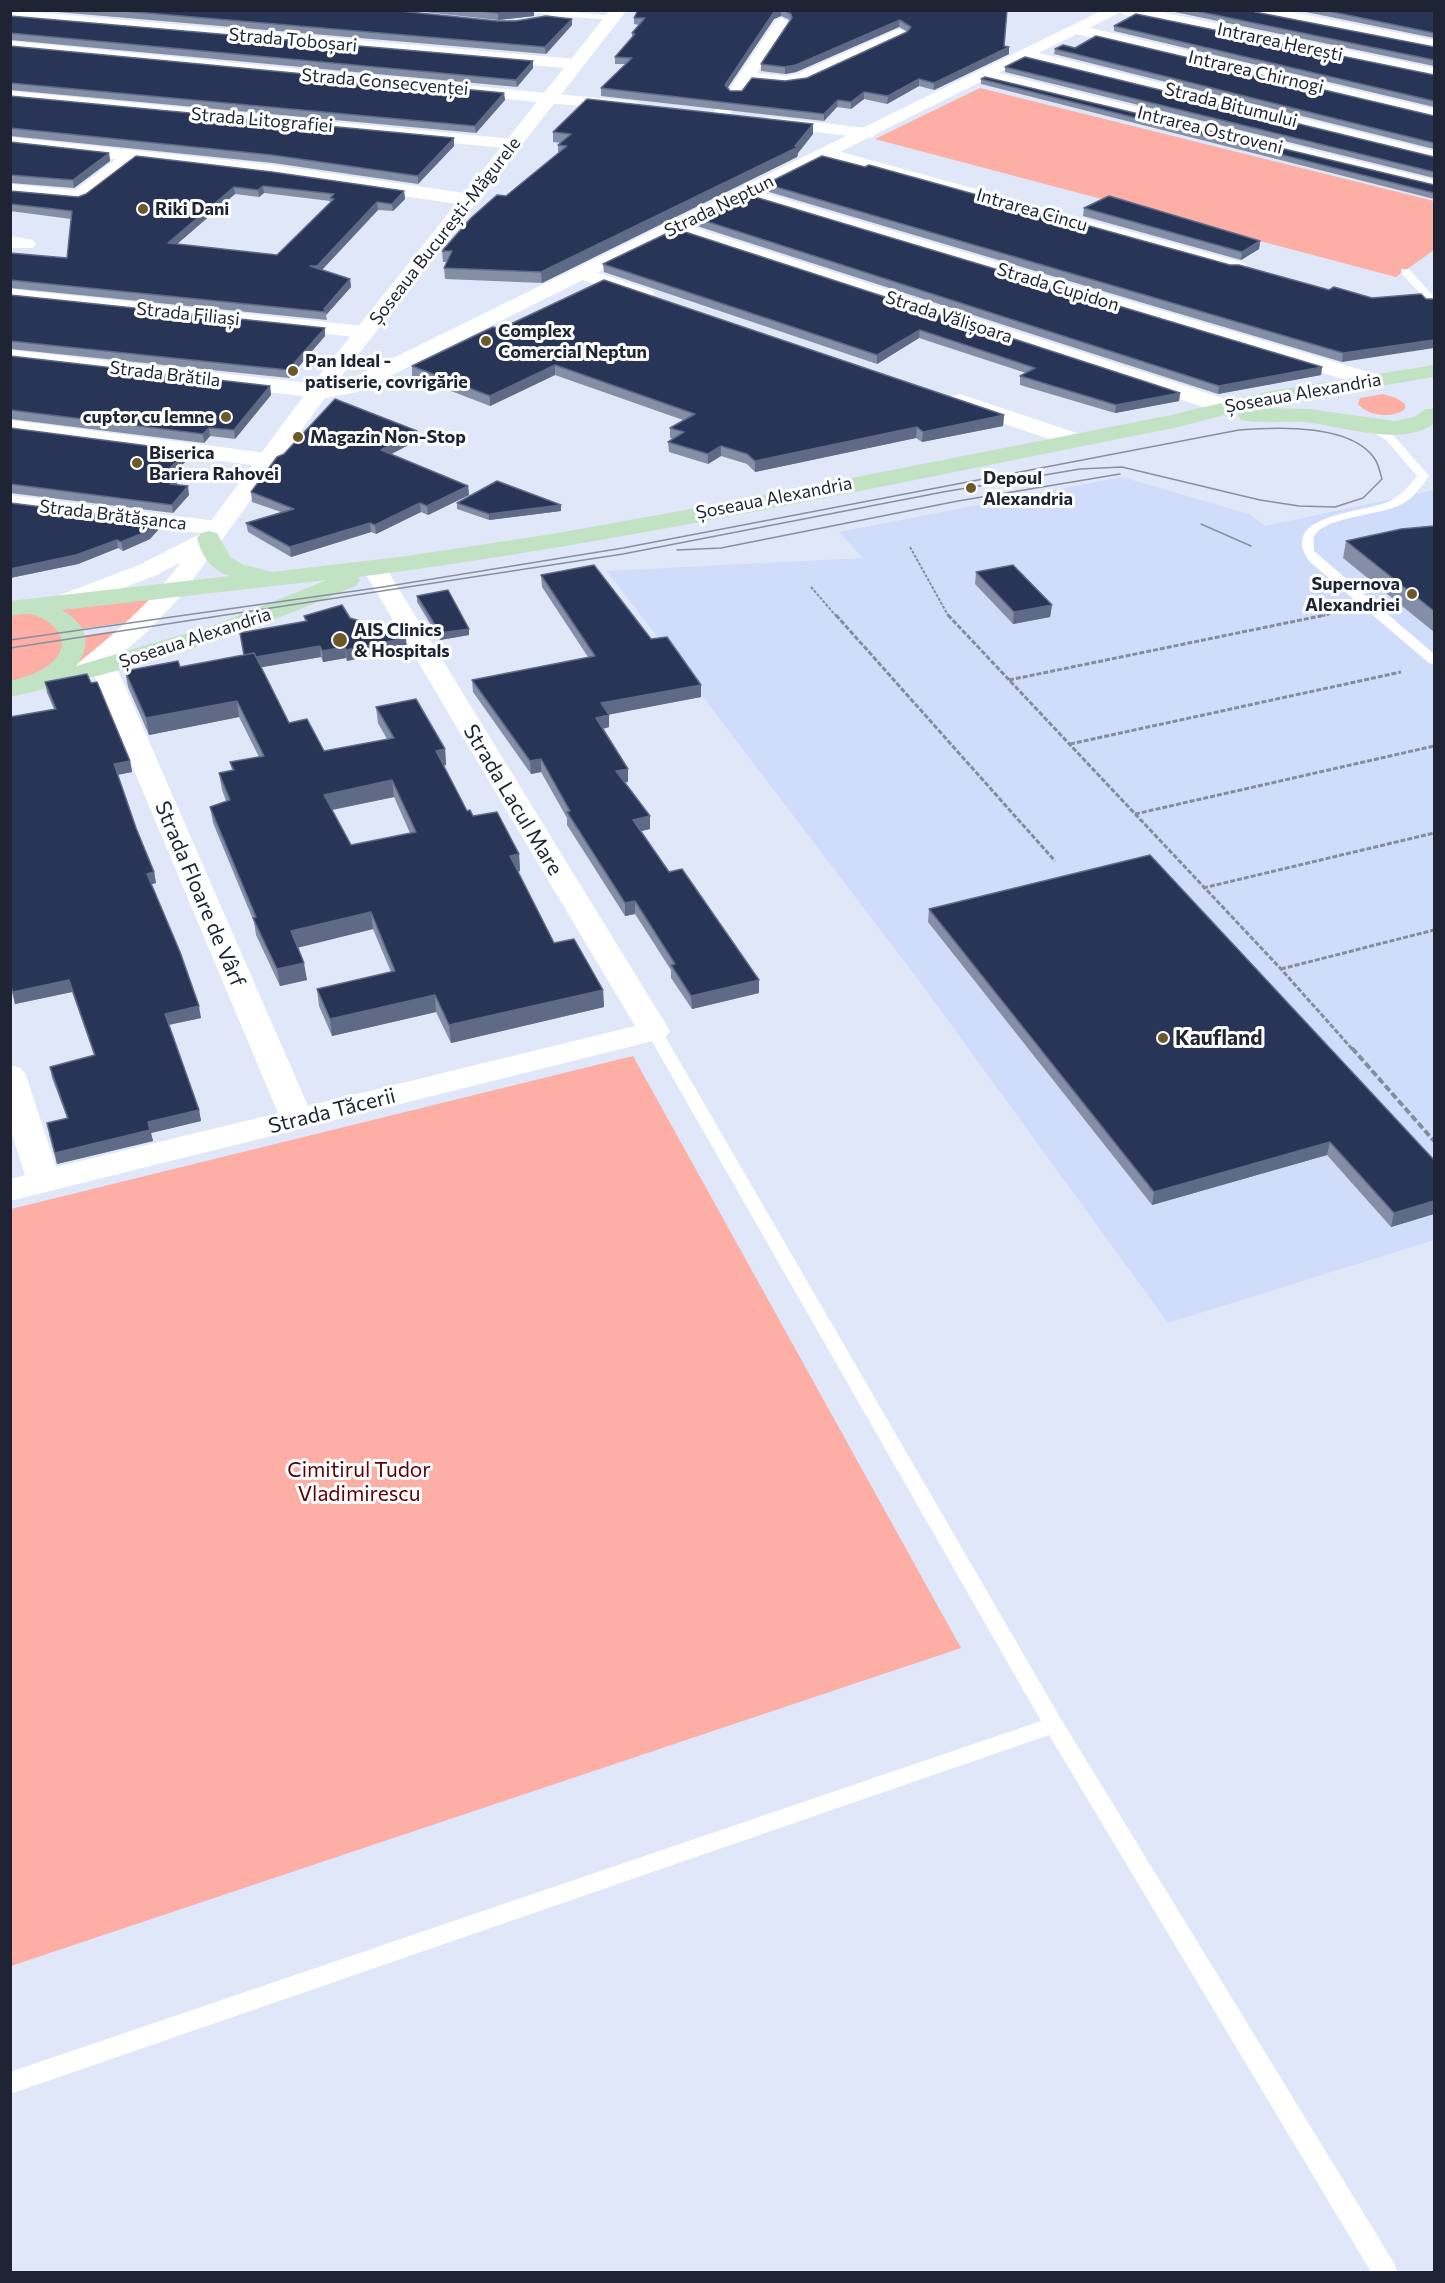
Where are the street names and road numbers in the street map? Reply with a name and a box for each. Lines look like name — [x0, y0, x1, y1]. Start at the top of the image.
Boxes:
street label: Intrarea Herești — [1215, 18, 1345, 66]
street label: Strada Toboșari — [228, 24, 358, 56]
street label: Intrarea Chirnogi — [1186, 46, 1326, 98]
street label: Strada Consecvenței — [301, 64, 469, 100]
street label: Strada Bitumului — [1162, 78, 1300, 132]
street label: Intrarea Ostroveni — [1135, 101, 1285, 159]
street label: Strada Litografiei — [190, 103, 334, 137]
street label: Șoseaua București-Măgurele — [365, 133, 525, 329]
street label: Strada Neptun — [661, 170, 777, 242]
street label: Intrarea Cincu — [974, 184, 1090, 236]
street label: Strada Cupidon — [994, 258, 1122, 316]
street label: Strada Vălișoara — [883, 286, 1015, 348]
street label: Strada Filiași — [135, 298, 241, 330]
street label: Strada Brătila — [108, 356, 222, 392]
street label: Șoseaua Alexandria — [1223, 369, 1383, 417]
street label: Șoseaua Alexandria — [694, 472, 854, 524]
street label: Strada Brătășanca — [38, 495, 188, 535]
street label: Șoseaua Alexandria — [116, 603, 274, 673]
street label: Strada Lacul Mare — [458, 720, 568, 880]
street label: Strada Floare de Vârf — [149, 797, 251, 991]
street label: Strada Tăcerii — [266, 1083, 398, 1139]

